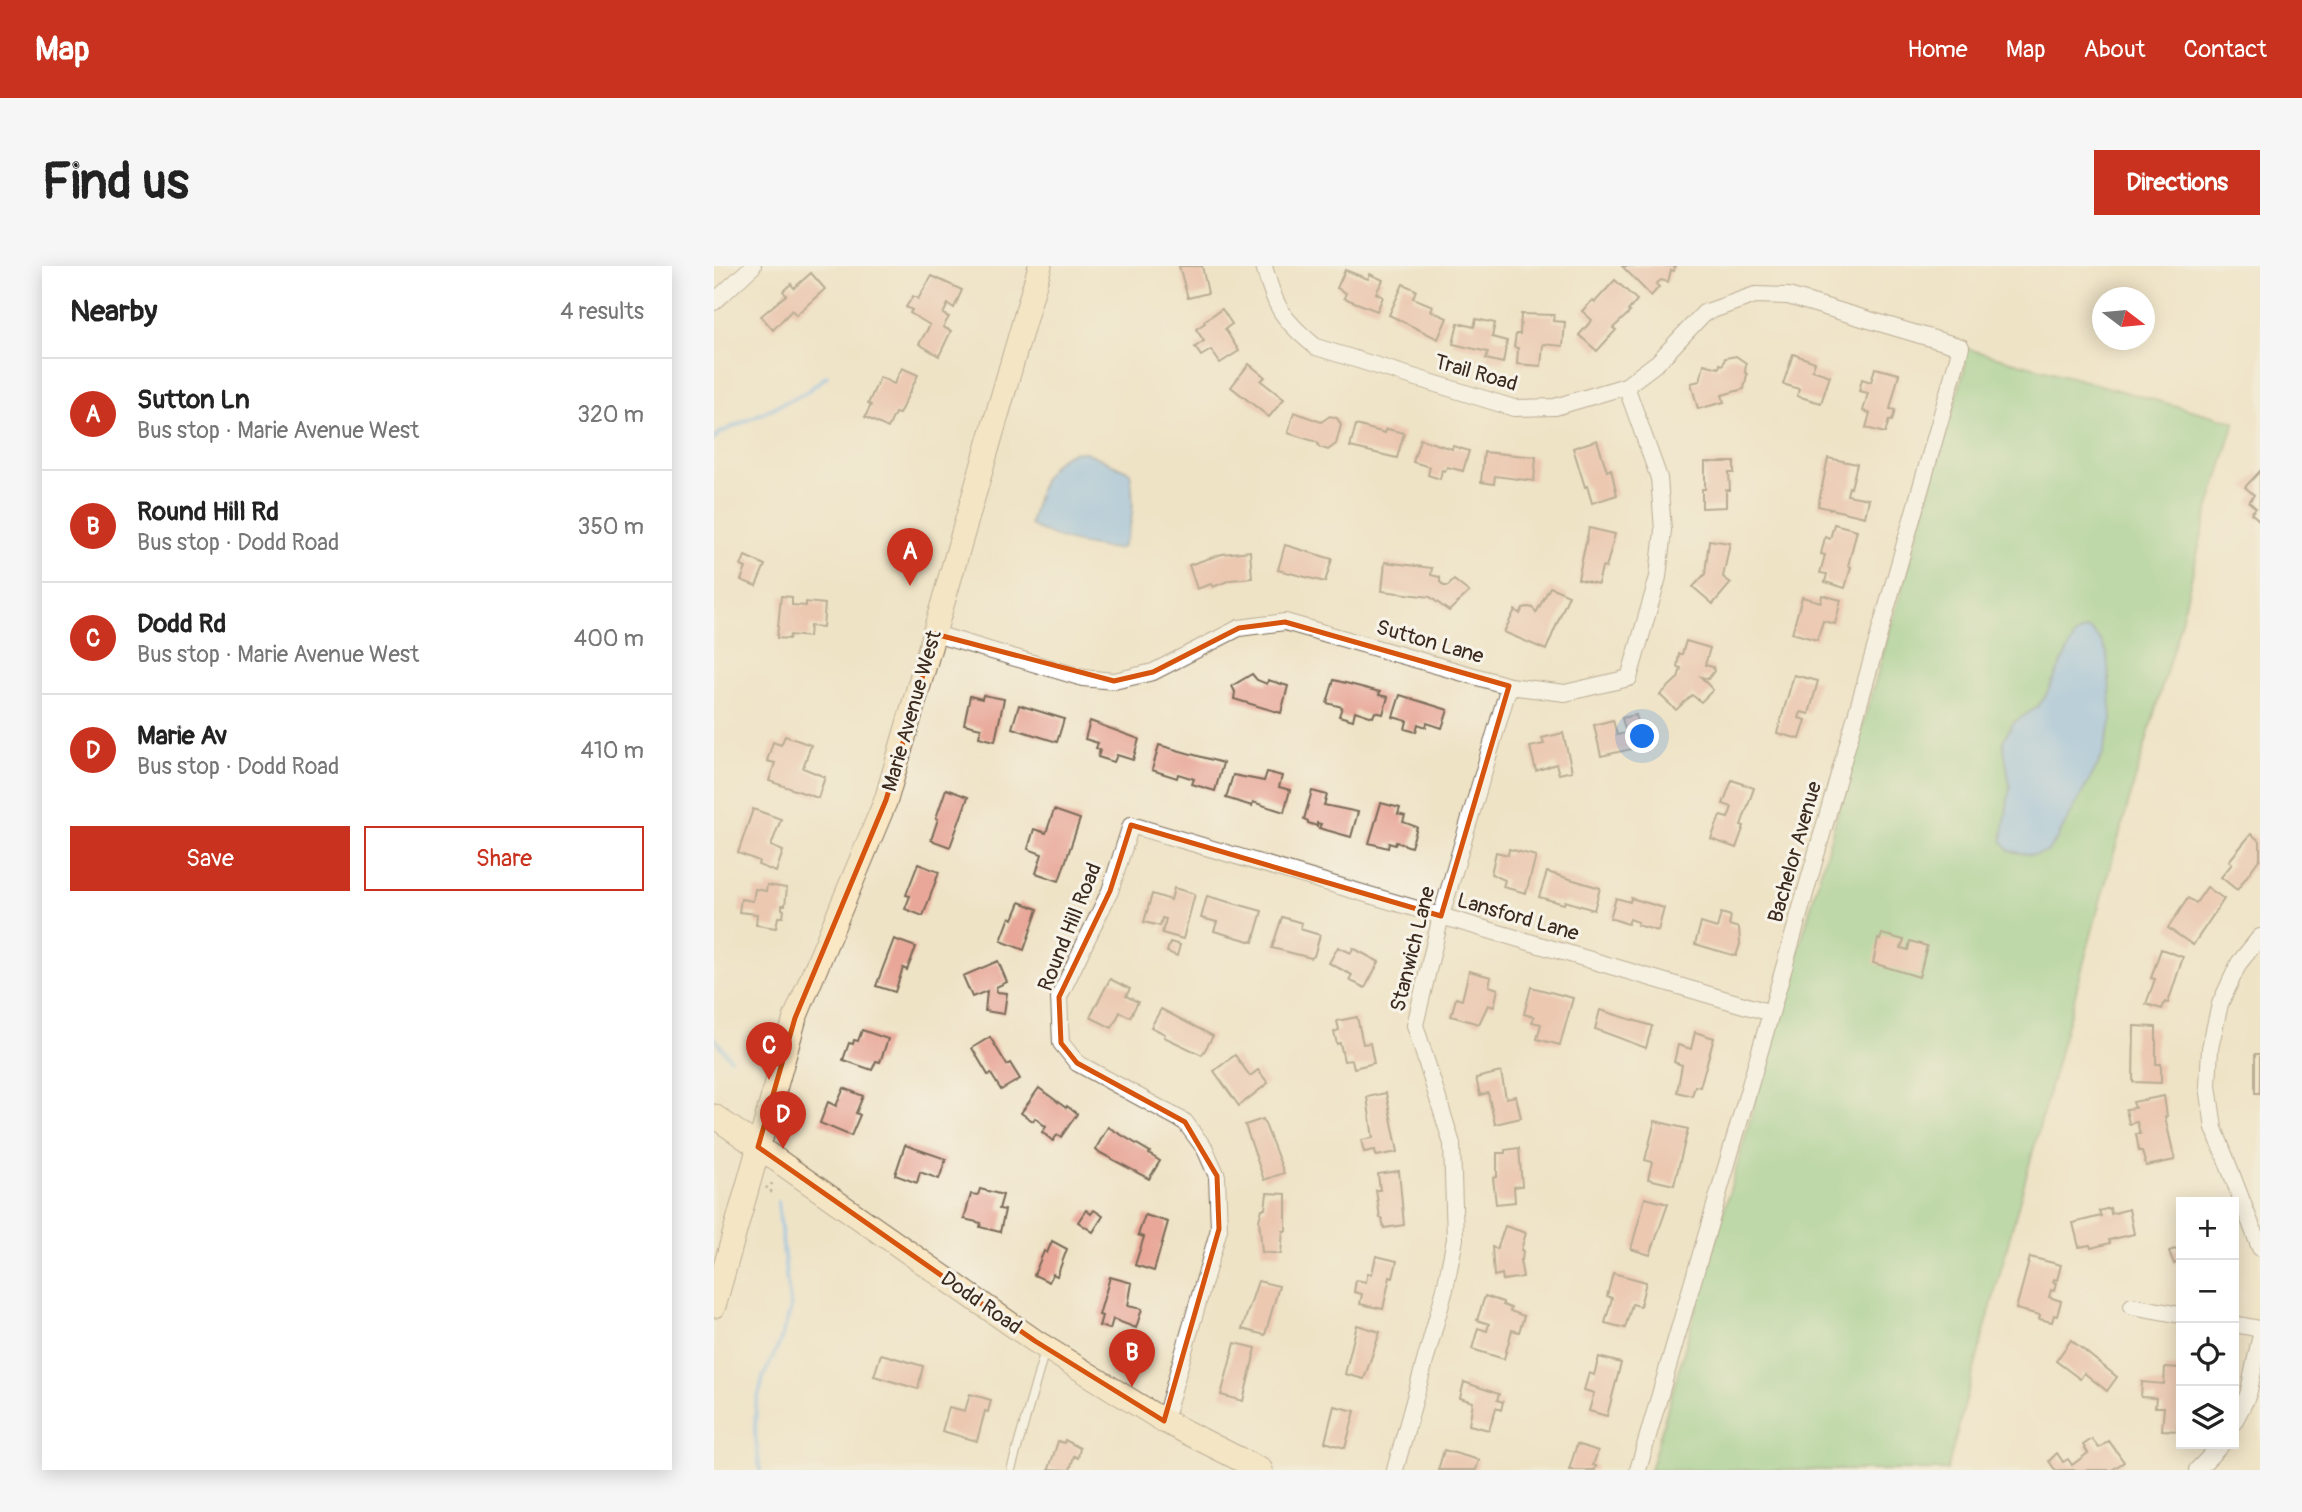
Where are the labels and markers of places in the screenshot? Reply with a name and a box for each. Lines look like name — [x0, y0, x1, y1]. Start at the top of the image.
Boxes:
pin: A — [887, 528, 933, 586]
pin: C — [746, 1022, 792, 1080]
pin: D — [760, 1091, 806, 1149]
pin: B — [1109, 1329, 1155, 1387]

